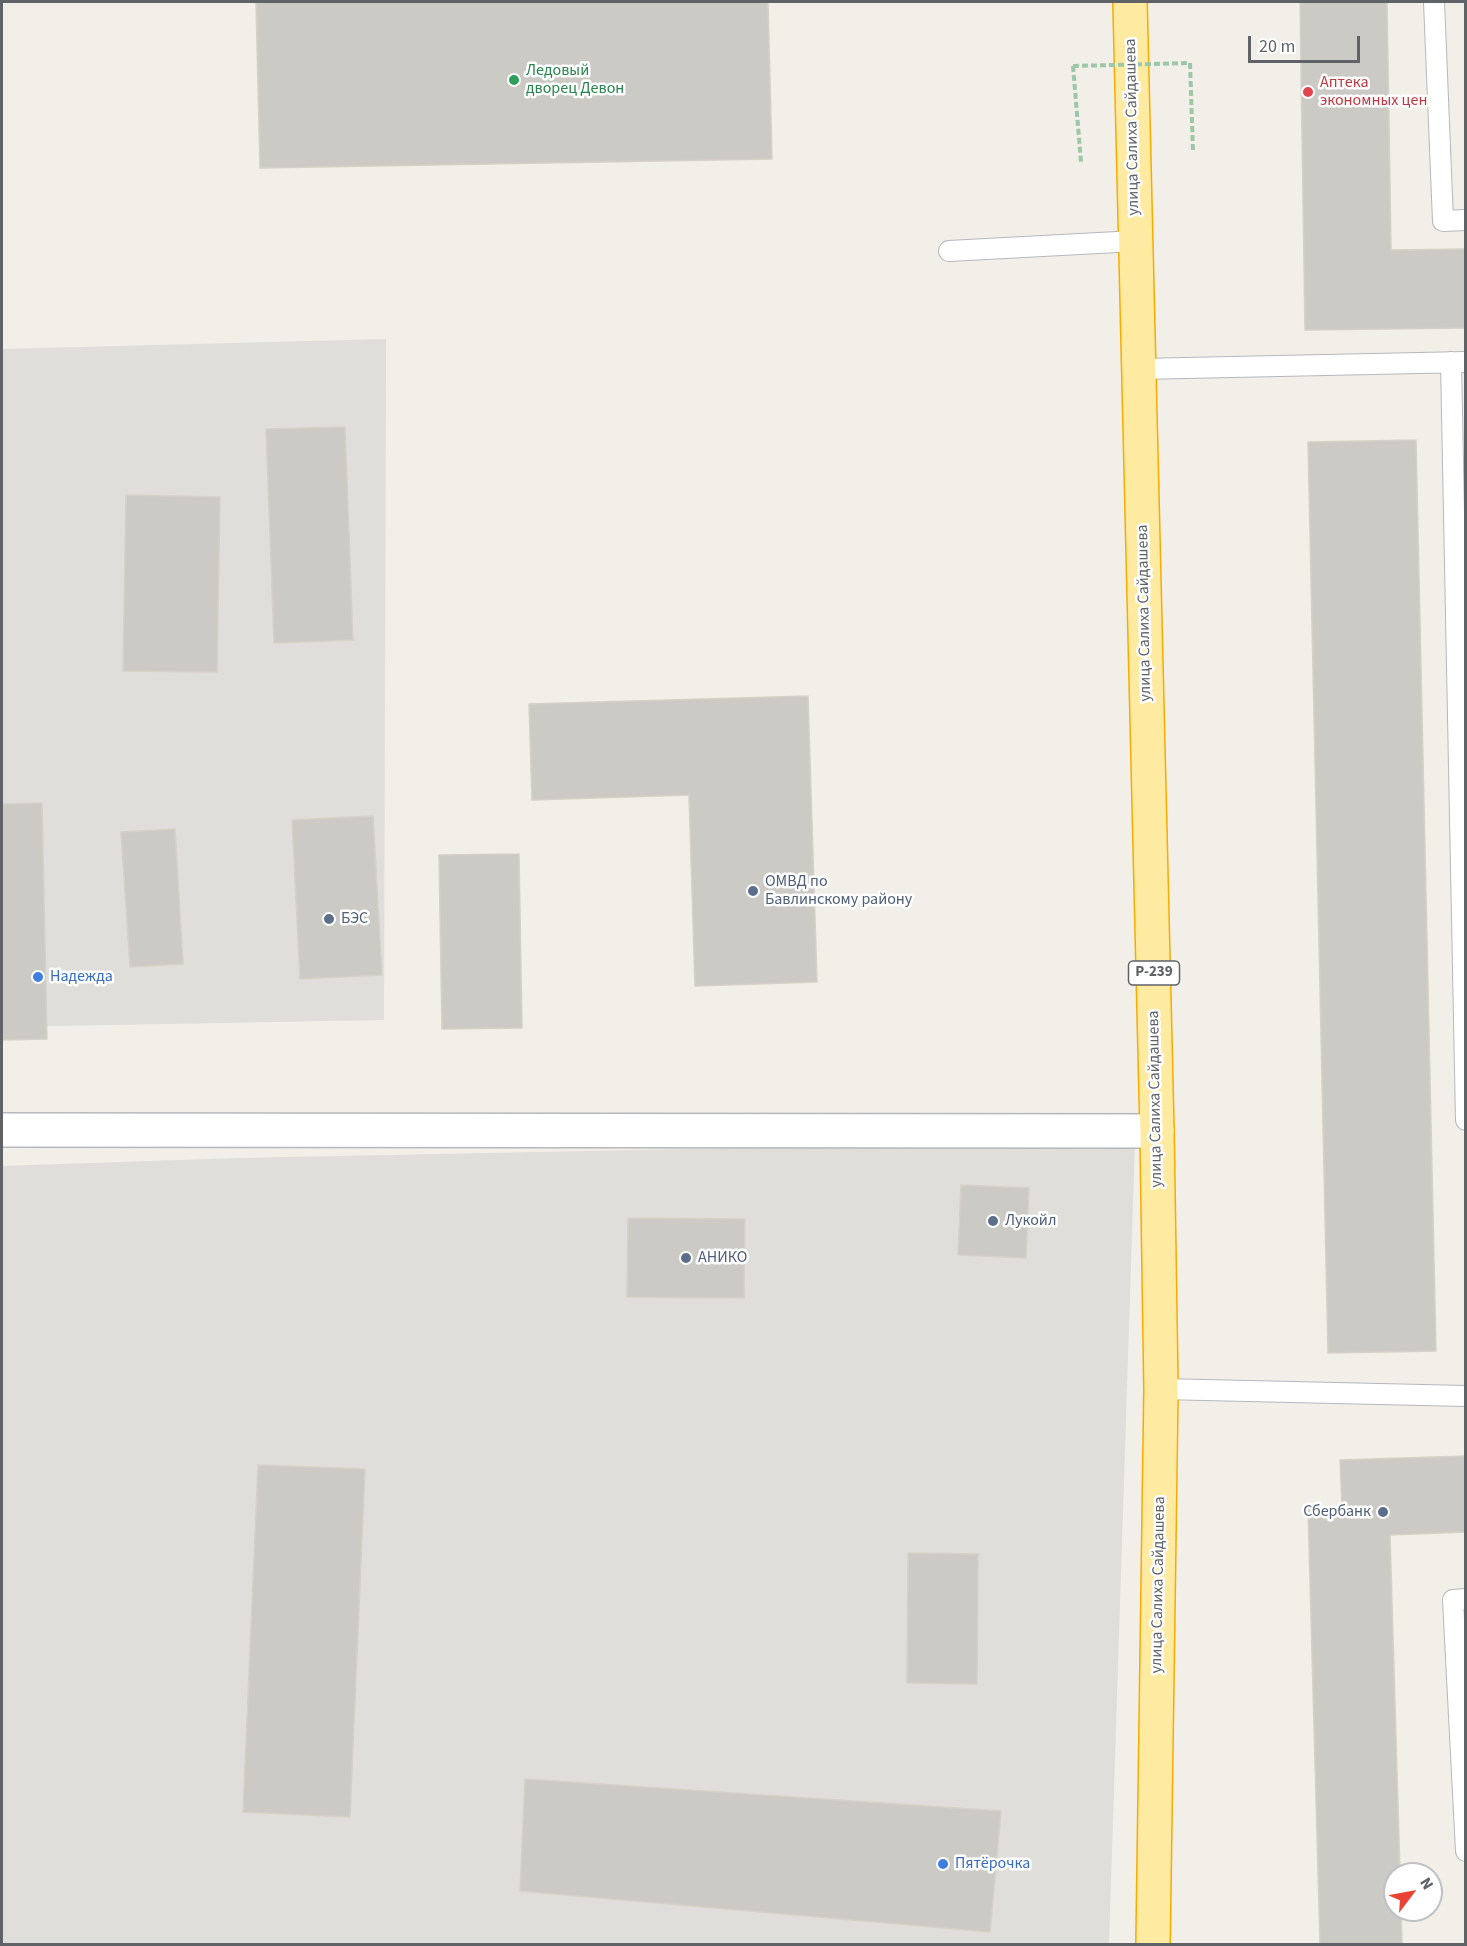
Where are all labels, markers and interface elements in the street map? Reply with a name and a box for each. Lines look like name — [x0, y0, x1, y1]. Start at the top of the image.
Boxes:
scale bar — [1251, 24, 1364, 62]
text: 20 m — [1259, 34, 1295, 59]
street label: улица Салиха Сайдашева — [1122, 38, 1144, 216]
place label: Ледовый дворец Девон — [526, 61, 624, 99]
marker: Ледовый дворец Девон — [507, 73, 521, 87]
place label: Аптека экономных цен — [1320, 73, 1427, 111]
marker: Аптека экономных цен — [1301, 85, 1315, 99]
street label: улица Салиха Сайдашева — [1134, 524, 1156, 702]
place label: ОМВД по Бавлинскому району — [765, 872, 912, 910]
marker: ОМВД по Бавлинскому району — [746, 884, 760, 898]
place label: БЭС — [341, 909, 368, 929]
marker: БЭС — [322, 912, 336, 926]
road number: Р-239 — [1128, 961, 1180, 985]
place label: Надежда — [50, 967, 113, 987]
marker: Надежда — [31, 970, 45, 984]
street label: улица Салиха Сайдашева — [1145, 1010, 1167, 1188]
place label: Лукойл — [1005, 1211, 1056, 1231]
marker: Лукойл — [986, 1214, 1000, 1228]
place label: АНИКО — [698, 1248, 747, 1268]
marker: АНИКО — [679, 1251, 693, 1265]
street label: улица Салиха Сайдашева — [1148, 1496, 1170, 1674]
place label: Сбербанк — [1303, 1502, 1371, 1522]
marker: Сбербанк — [1376, 1505, 1390, 1519]
place label: Пятёрочка — [955, 1854, 1030, 1874]
marker: Пятёрочка — [936, 1857, 950, 1871]
north arrow — [1383, 1862, 1443, 1922]
text: N — [1414, 1873, 1439, 1894]

